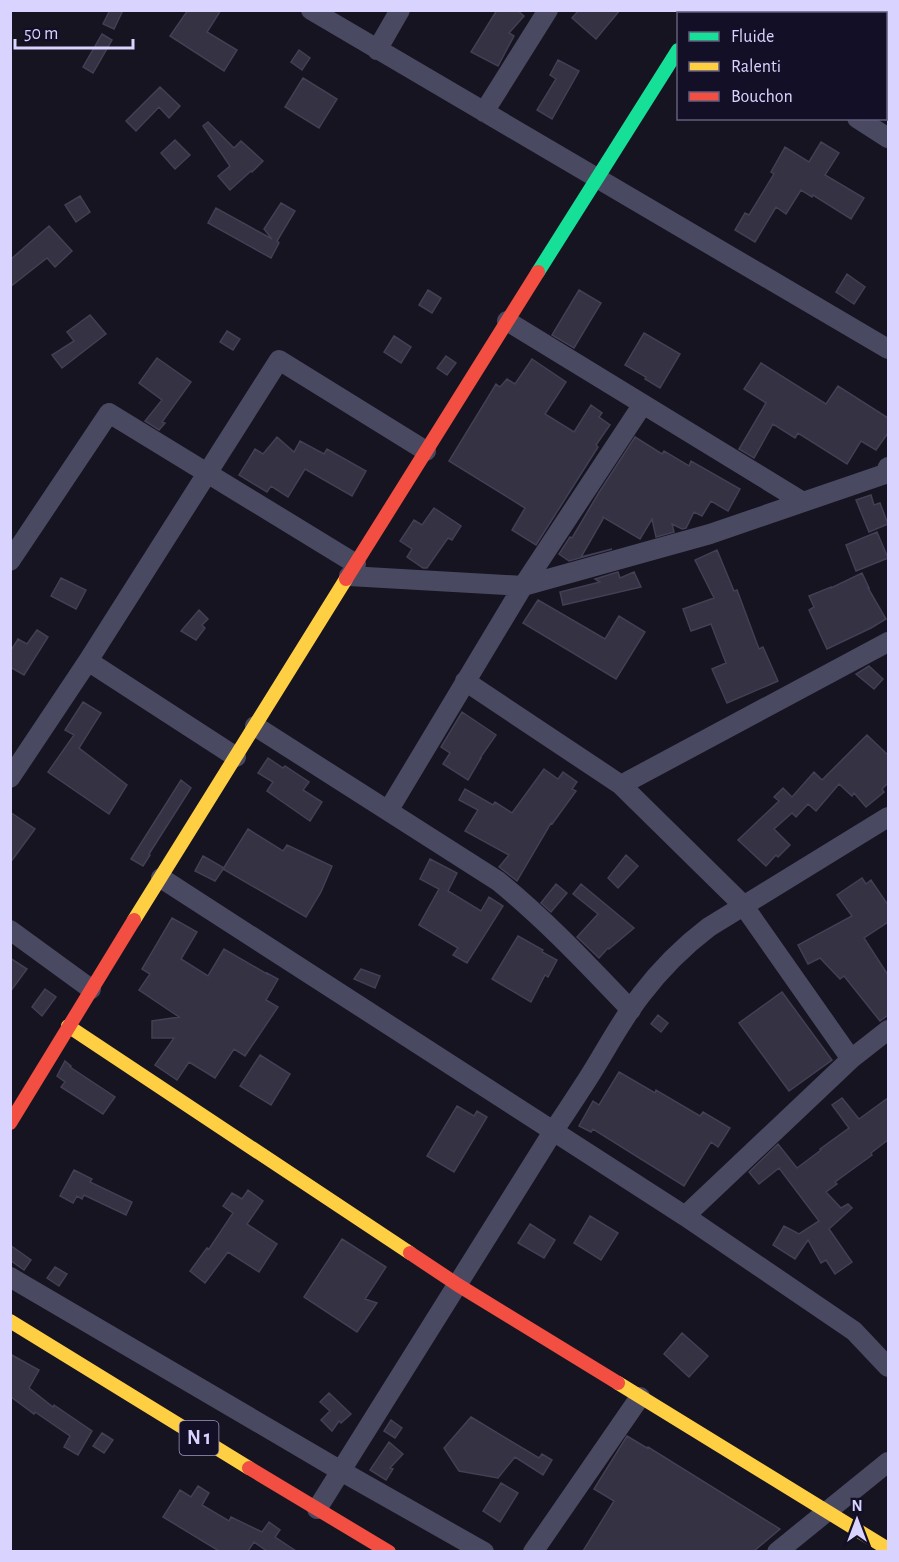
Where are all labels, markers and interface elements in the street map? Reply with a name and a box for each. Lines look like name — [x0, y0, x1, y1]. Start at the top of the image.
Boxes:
scale bar — [15, 12, 134, 50]
legend — [677, 12, 887, 120]
text: 50 m — [24, 25, 58, 43]
text: Fluide — [731, 28, 774, 46]
text: Ralenti — [731, 58, 781, 76]
text: Bouchon — [731, 88, 793, 106]
road number: N 1 — [180, 1421, 218, 1455]
north arrow — [827, 1490, 887, 1550]
text: N — [851, 1498, 863, 1514]

